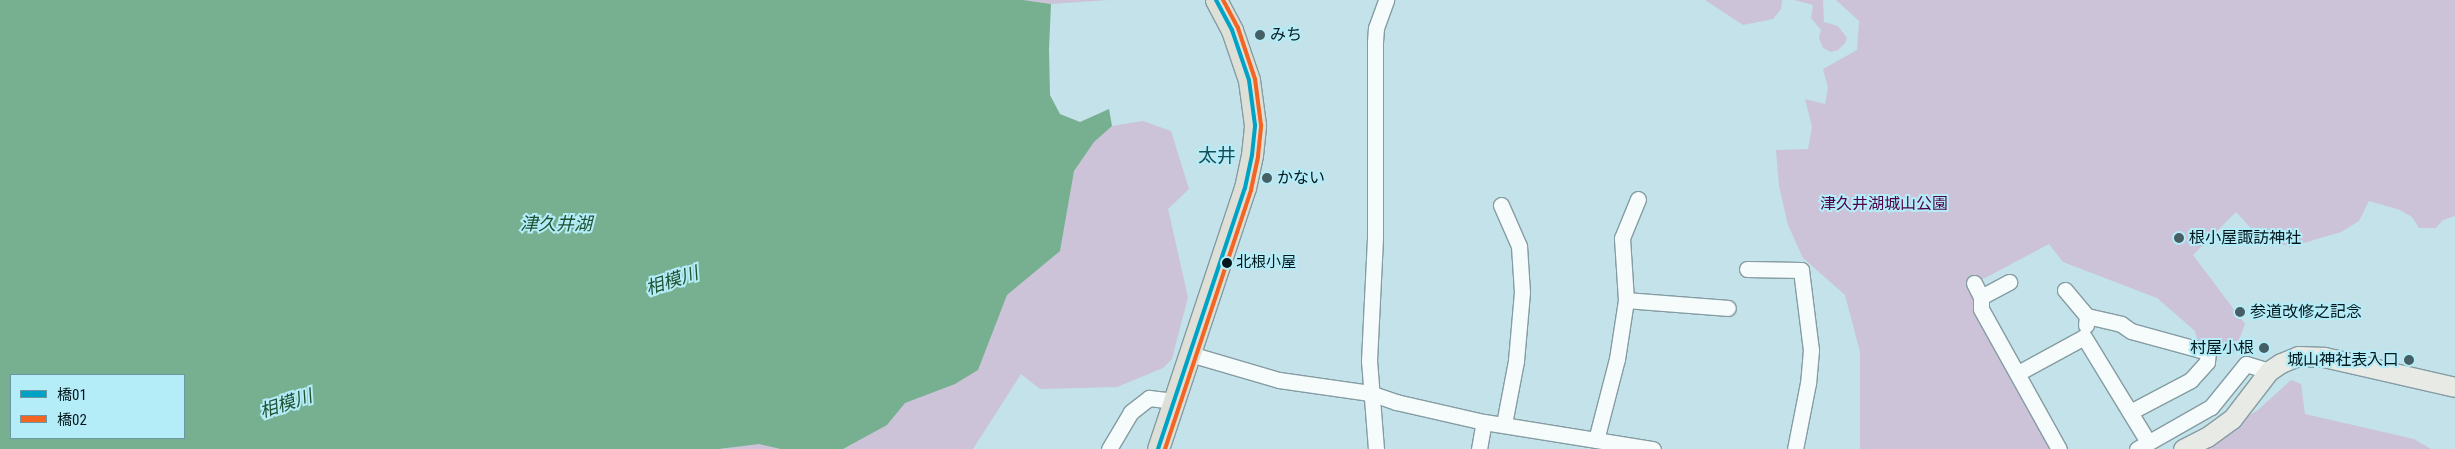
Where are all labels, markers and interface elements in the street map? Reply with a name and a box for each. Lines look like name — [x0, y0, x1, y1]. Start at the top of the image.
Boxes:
place label: みち — [1270, 25, 1302, 45]
marker: みち — [1254, 29, 1266, 41]
district label: 太井 — [1198, 145, 1236, 167]
place label: かない — [1277, 168, 1325, 188]
marker: かない — [1261, 172, 1273, 184]
park label: 津久井湖城山公園 — [1820, 194, 1948, 214]
water label: 津久井湖 — [520, 213, 592, 235]
place label: 根小屋諏訪神社 — [2189, 228, 2301, 248]
marker: 根小屋諏訪神社 — [2173, 232, 2185, 244]
place label: 北根小屋 — [1236, 254, 1296, 272]
marker: 北根小屋 — [1222, 258, 1232, 268]
water label: 相模川 — [643, 262, 701, 300]
place label: 参道改修之記念 — [2250, 302, 2362, 322]
marker: 参道改修之記念 — [2234, 306, 2246, 318]
place label: 村屋小根 — [2190, 338, 2254, 358]
marker: 村屋小根 — [2258, 342, 2270, 354]
place label: 城山神社表入口 — [2287, 350, 2399, 370]
marker: 城山神社表入口 — [2403, 354, 2415, 366]
legend — [10, 374, 185, 439]
water label: 相模川 — [257, 385, 315, 423]
text: 橋01 — [57, 386, 87, 404]
text: 橋02 — [57, 411, 87, 429]

